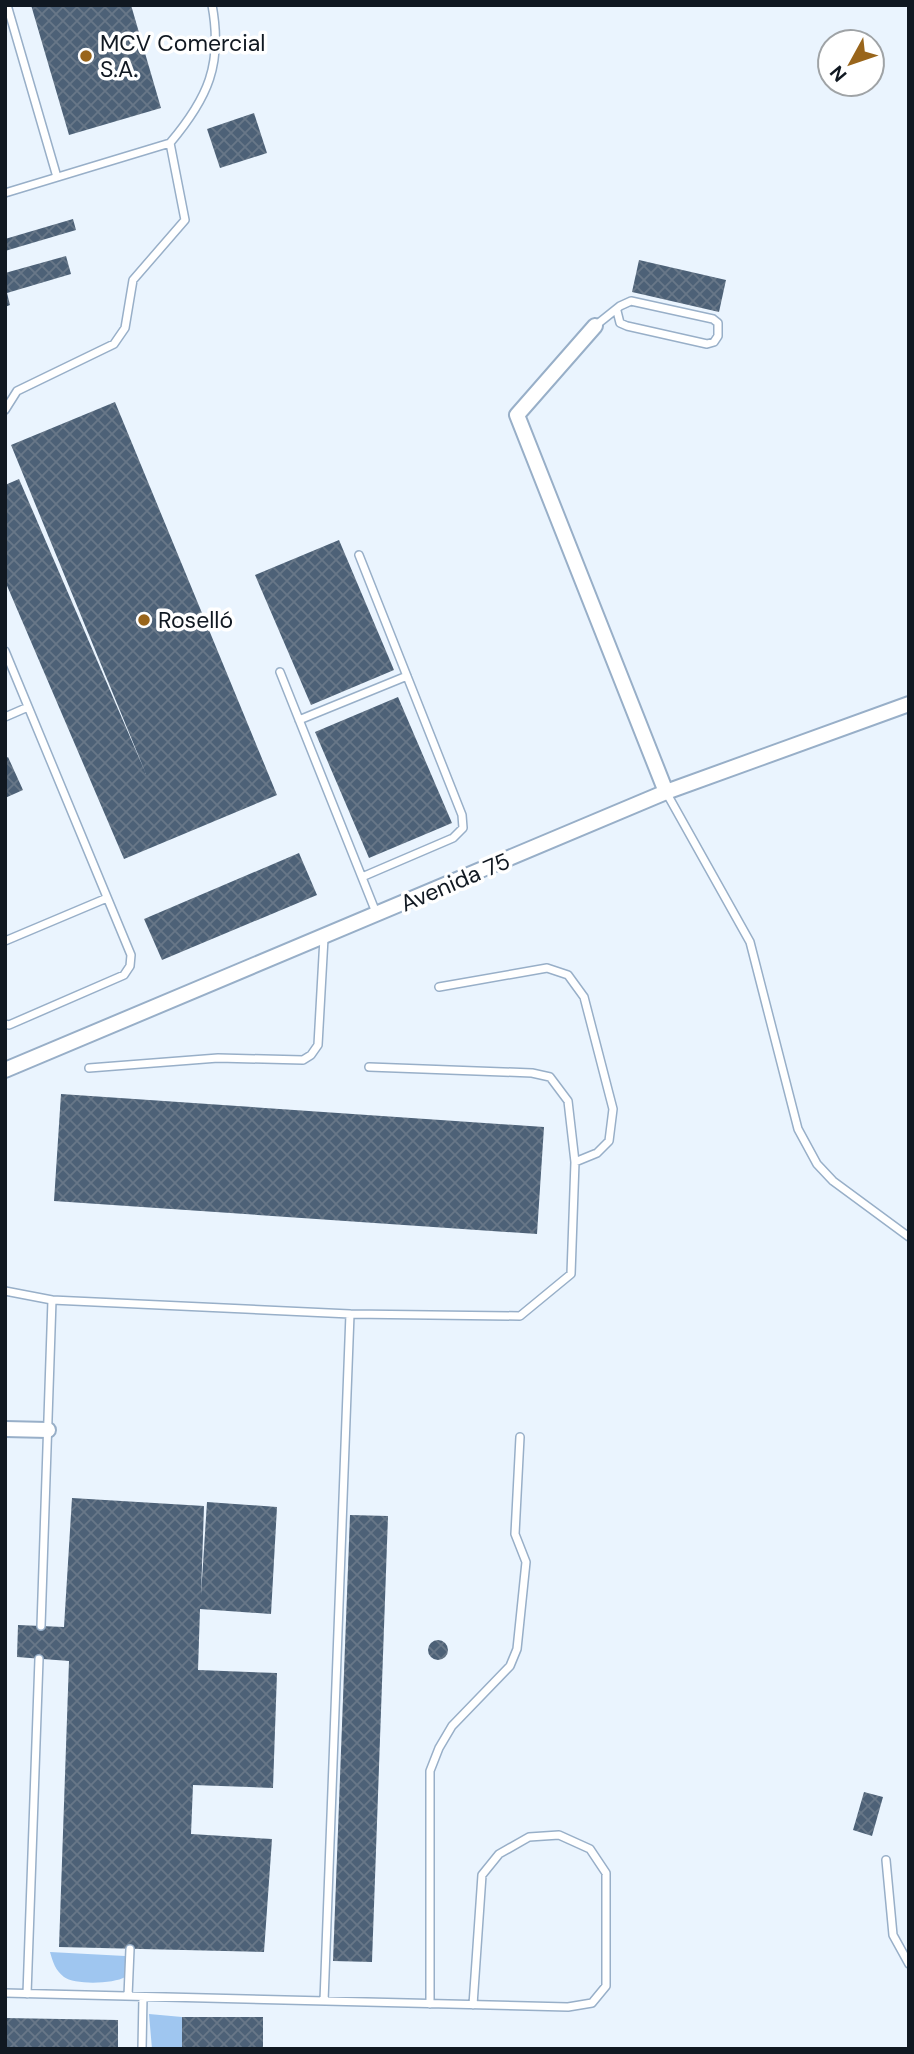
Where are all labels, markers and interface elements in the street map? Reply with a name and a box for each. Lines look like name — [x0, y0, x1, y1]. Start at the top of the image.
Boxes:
place label: MCV Comercial S.A. — [100, 28, 265, 84]
north arrow — [816, 28, 886, 98]
marker: MCV Comercial S.A. — [78, 48, 94, 64]
text: N — [824, 60, 852, 87]
place label: Roselló — [158, 605, 233, 635]
marker: Roselló — [136, 612, 152, 628]
street label: Avenida 75 — [396, 846, 514, 918]

